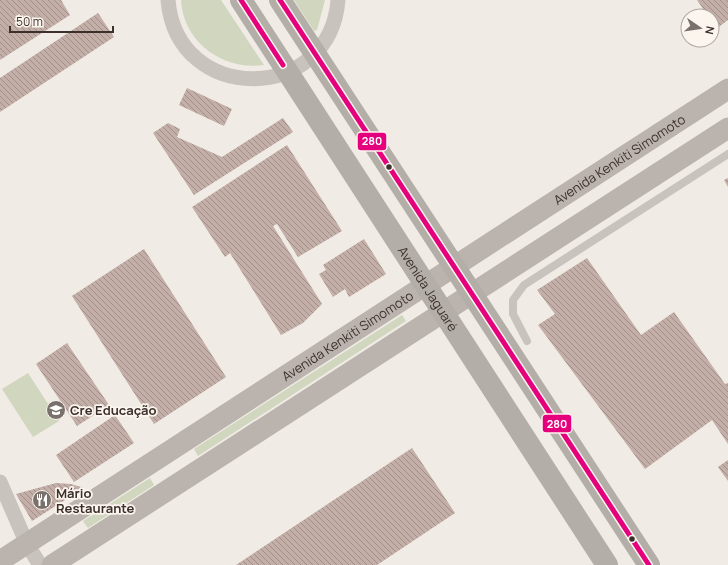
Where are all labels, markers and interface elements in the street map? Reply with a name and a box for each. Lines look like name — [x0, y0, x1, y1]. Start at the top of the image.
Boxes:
scale bar — [10, 8, 113, 34]
north arrow — [680, 8, 720, 48]
text: 50 m — [16, 13, 43, 30]
text: N — [702, 25, 718, 36]
street label: Avenida Kenkiti Simomoto — [550, 110, 689, 209]
line badge: 280 — [357, 132, 387, 151]
text: 280 — [362, 133, 382, 148]
unlabelled marker — [384, 162, 394, 172]
street label: Avenida Jaguaré — [394, 243, 462, 335]
street label: Avenida Kenkiti Simomoto — [278, 286, 417, 385]
school or university icon: Cre Educação — [45, 399, 67, 421]
place label: Cre Educação — [70, 401, 157, 419]
line badge: 280 — [542, 414, 572, 433]
text: 280 — [547, 416, 567, 431]
place label: Mário Restaurante — [56, 484, 135, 517]
restaurant icon: Mário Restaurante — [31, 489, 53, 511]
unlabelled marker — [627, 534, 637, 544]

